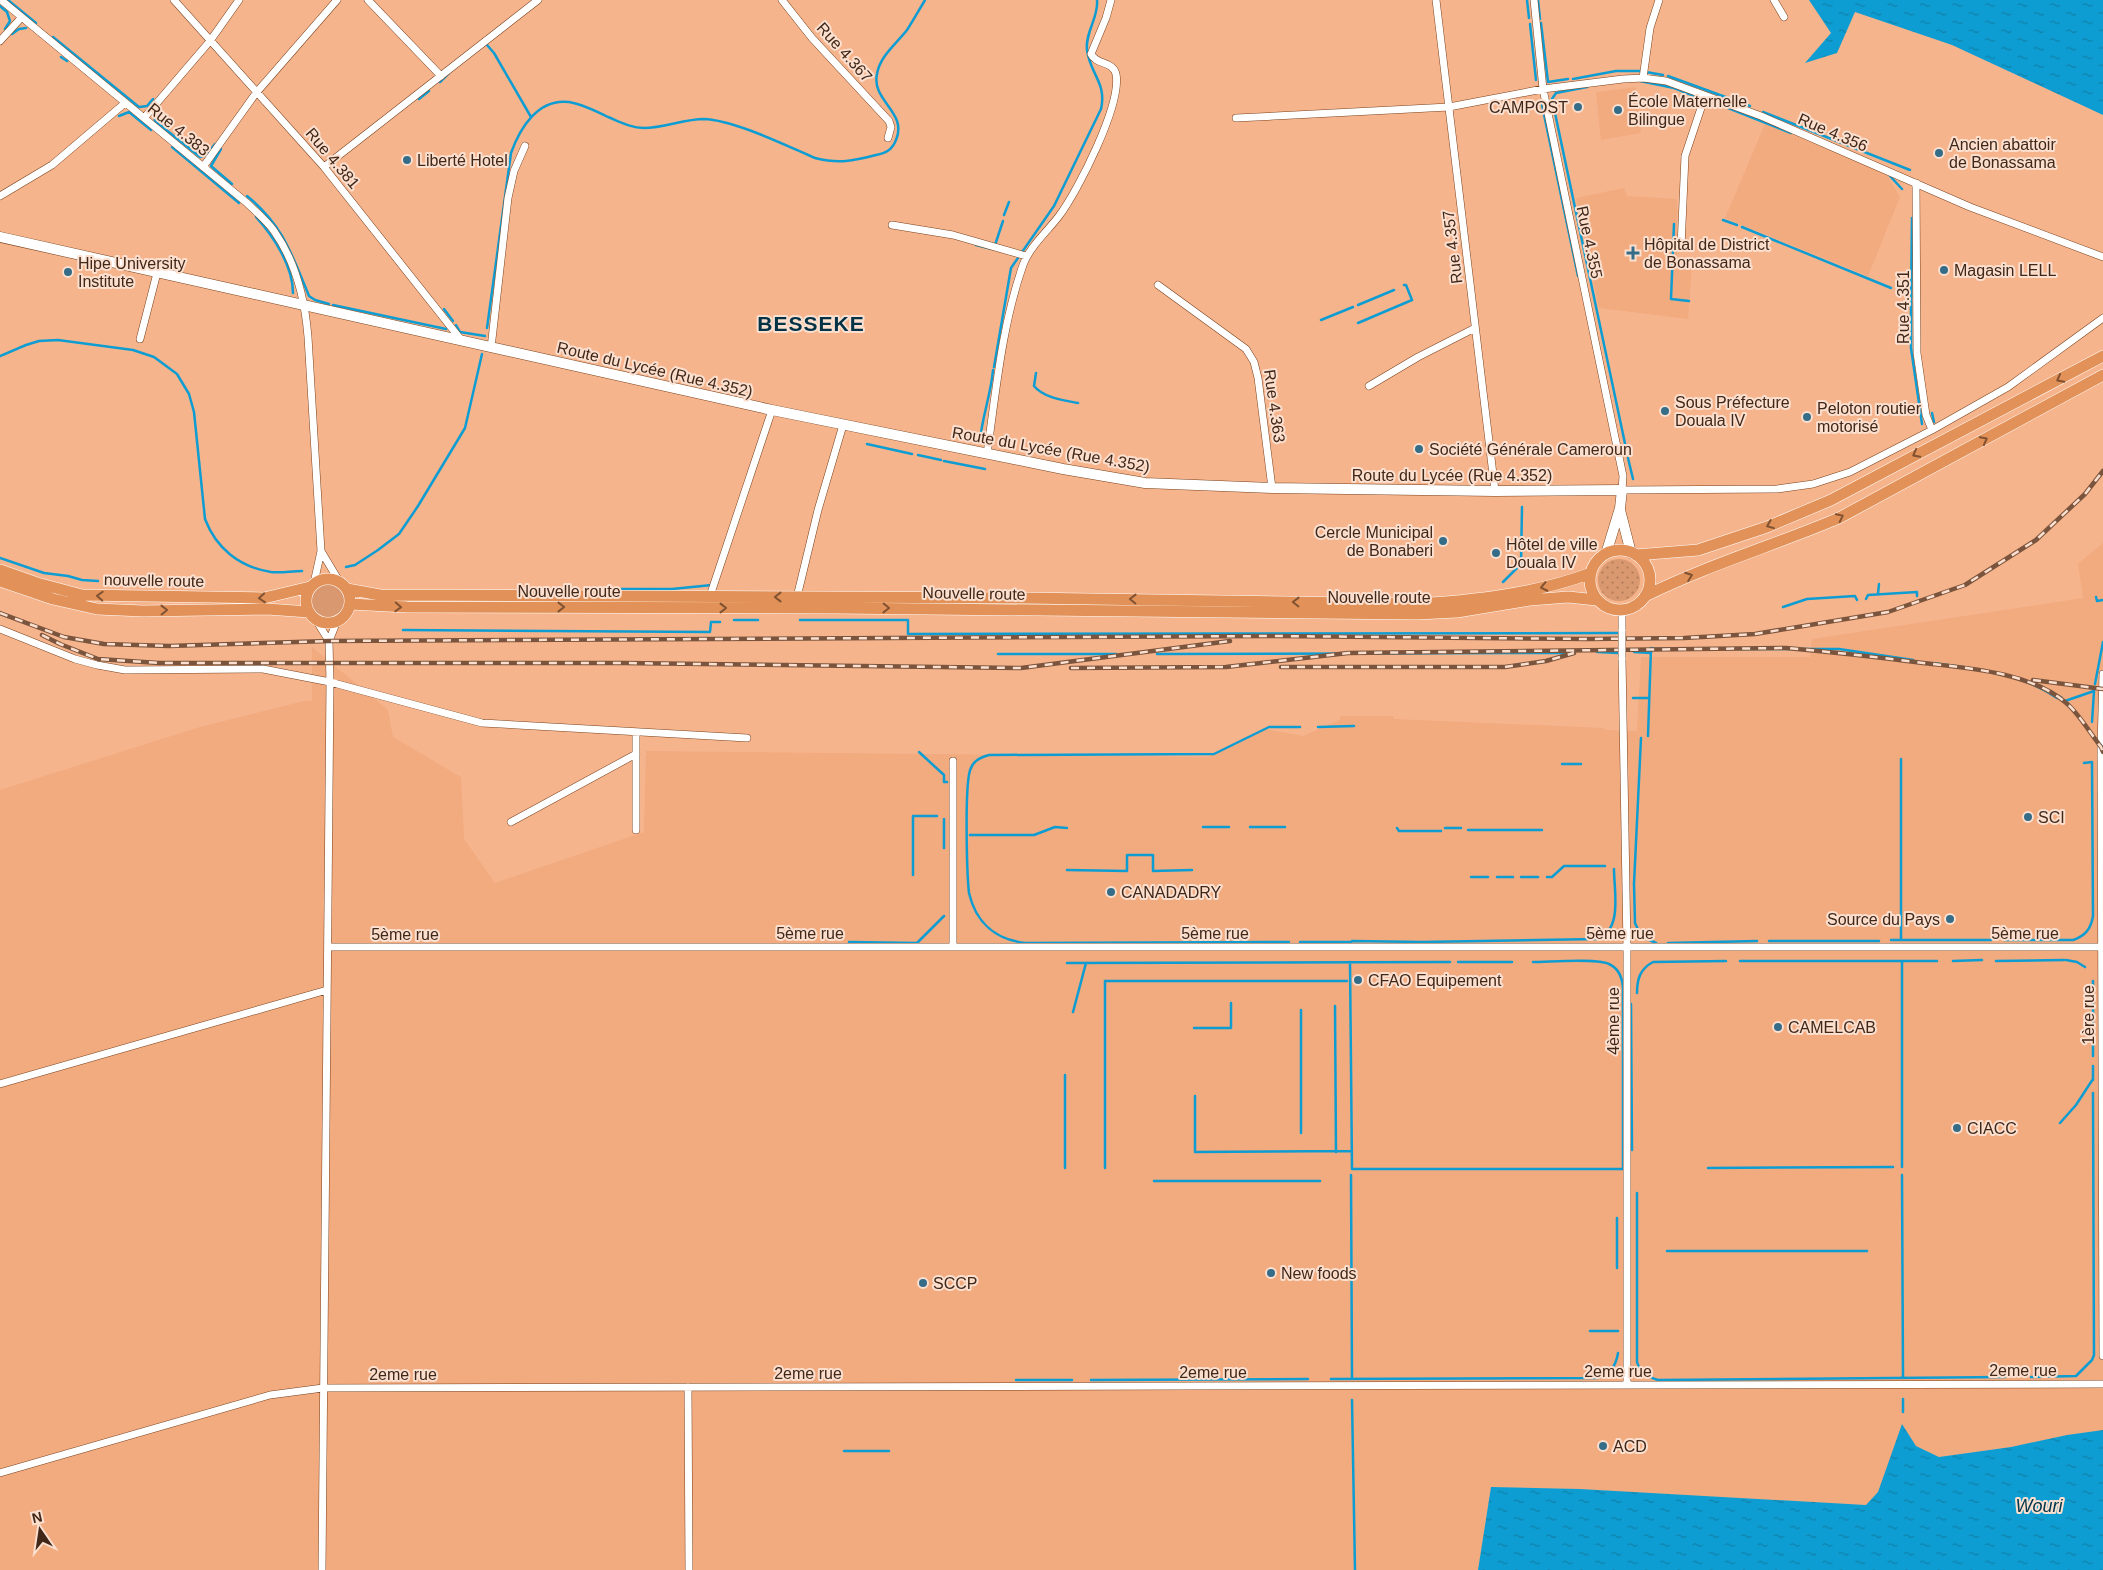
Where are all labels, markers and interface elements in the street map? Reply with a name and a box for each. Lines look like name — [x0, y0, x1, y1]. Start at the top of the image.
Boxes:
street label: Rue 4.367 — [814, 19, 876, 86]
place label: École Maternelle Bilingue — [1628, 92, 1747, 128]
place label: CAMPOST — [1489, 99, 1568, 116]
street label: Rue 4.383 — [145, 100, 213, 159]
marker: CAMPOST — [1572, 101, 1584, 113]
marker: École Maternelle Bilingue — [1612, 104, 1624, 116]
street label: Rue 4.356 — [1795, 110, 1870, 155]
street label: Rue 4.381 — [302, 125, 363, 192]
place label: Ancien abattoir de Bonassama — [1949, 136, 2056, 171]
marker: Ancien abattoir de Bonassama — [1933, 147, 1945, 159]
place label: Liberté Hotel — [417, 152, 508, 169]
marker: Liberté Hotel — [401, 154, 413, 166]
street label: Rue 4.355 — [1574, 204, 1606, 280]
street label: Rue 4.357 — [1440, 209, 1465, 285]
place label: Hôpital de District de Bonassama — [1644, 236, 1770, 271]
marker: Hôpital de District de Bonassama — [1626, 246, 1640, 260]
place label: Hipe University Institute — [78, 255, 186, 290]
place label: Magasin LELL — [1954, 262, 2056, 279]
marker: Magasin LELL — [1938, 264, 1950, 276]
marker: Hipe University Institute — [62, 266, 74, 278]
street label: Rue 4.351 — [1895, 270, 1912, 344]
district label: BESSEKE — [757, 312, 865, 335]
street label: Route du Lycée (Rue 4.352) — [555, 339, 754, 400]
street label: Rue 4.363 — [1261, 368, 1288, 444]
one-way arrow — [2056, 372, 2065, 382]
place label: Sous Préfecture Douala IV — [1675, 394, 1790, 429]
place label: Peloton routier motorisé — [1817, 400, 1922, 435]
marker: Sous Préfecture Douala IV — [1659, 405, 1671, 417]
marker: Peloton routier motorisé — [1801, 411, 1813, 423]
street label: Route du Lycée (Rue 4.352) — [951, 424, 1151, 475]
one-way arrow — [1978, 436, 1987, 446]
place label: Société Générale Cameroun — [1429, 441, 1632, 458]
marker: Société Générale Cameroun — [1413, 443, 1425, 455]
one-way arrow — [1912, 448, 1921, 458]
street label: Route du Lycée (Rue 4.352) — [1352, 467, 1552, 484]
one-way arrow — [1835, 513, 1844, 523]
one-way arrow — [1766, 519, 1775, 530]
place label: Cercle Municipal de Bonaberi — [1315, 524, 1433, 559]
marker: Cercle Municipal de Bonaberi — [1437, 535, 1449, 547]
place label: Hôtel de ville Douala IV — [1506, 536, 1598, 571]
marker: Hôtel de ville Douala IV — [1490, 547, 1502, 559]
street label: nouvelle route — [104, 571, 204, 590]
one-way arrow — [1684, 572, 1693, 582]
one-way arrow — [1540, 581, 1549, 592]
street label: Nouvelle route — [517, 583, 621, 600]
street label: Nouvelle route — [922, 584, 1026, 603]
street label: Nouvelle route — [1327, 589, 1431, 606]
one-way arrow — [96, 590, 104, 601]
one-way arrow — [258, 592, 266, 603]
one-way arrow — [774, 592, 782, 602]
one-way arrow — [1129, 594, 1137, 605]
one-way arrow — [1291, 597, 1299, 607]
one-way arrow — [395, 601, 403, 612]
one-way arrow — [558, 602, 565, 612]
one-way arrow — [720, 603, 728, 613]
one-way arrow — [882, 603, 890, 613]
one-way arrow — [160, 605, 168, 615]
place label: SCI — [2038, 809, 2065, 826]
marker: SCI — [2022, 811, 2034, 823]
place label: CANADADRY — [1121, 884, 1222, 901]
marker: CANADADRY — [1105, 886, 1117, 898]
place label: Source du Pays — [1827, 911, 1940, 928]
marker: Source du Pays — [1944, 913, 1956, 925]
street label: 5ème rue — [776, 925, 844, 942]
street label: 5ème rue — [1181, 925, 1249, 942]
street label: 5ème rue — [1586, 925, 1654, 942]
street label: 5ème rue — [1991, 925, 2059, 942]
street label: 5ème rue — [371, 926, 439, 943]
place label: CFAO Equipement — [1368, 972, 1502, 989]
marker: CFAO Equipement — [1352, 974, 1364, 986]
street label: 1ère rue — [2080, 985, 2097, 1045]
street label: 4ème rue — [1605, 987, 1622, 1055]
place label: CAMELCAB — [1788, 1019, 1876, 1036]
marker: CAMELCAB — [1772, 1021, 1784, 1033]
place label: CIACC — [1967, 1120, 2017, 1137]
marker: CIACC — [1951, 1122, 1963, 1134]
place label: New foods — [1281, 1265, 1357, 1282]
marker: New foods — [1265, 1267, 1277, 1279]
place label: SCCP — [933, 1275, 977, 1292]
marker: SCCP — [917, 1277, 929, 1289]
street label: 2eme rue — [1989, 1362, 2057, 1379]
street label: 2eme rue — [1584, 1363, 1652, 1380]
street label: 2eme rue — [1179, 1364, 1247, 1381]
street label: 2eme rue — [774, 1365, 842, 1382]
street label: 2eme rue — [369, 1366, 437, 1383]
place label: ACD — [1613, 1438, 1647, 1455]
marker: ACD — [1597, 1440, 1609, 1452]
water label: Wouri — [2015, 1496, 2063, 1516]
north arrow — [15, 1505, 65, 1555]
text: N — [30, 1508, 44, 1526]

